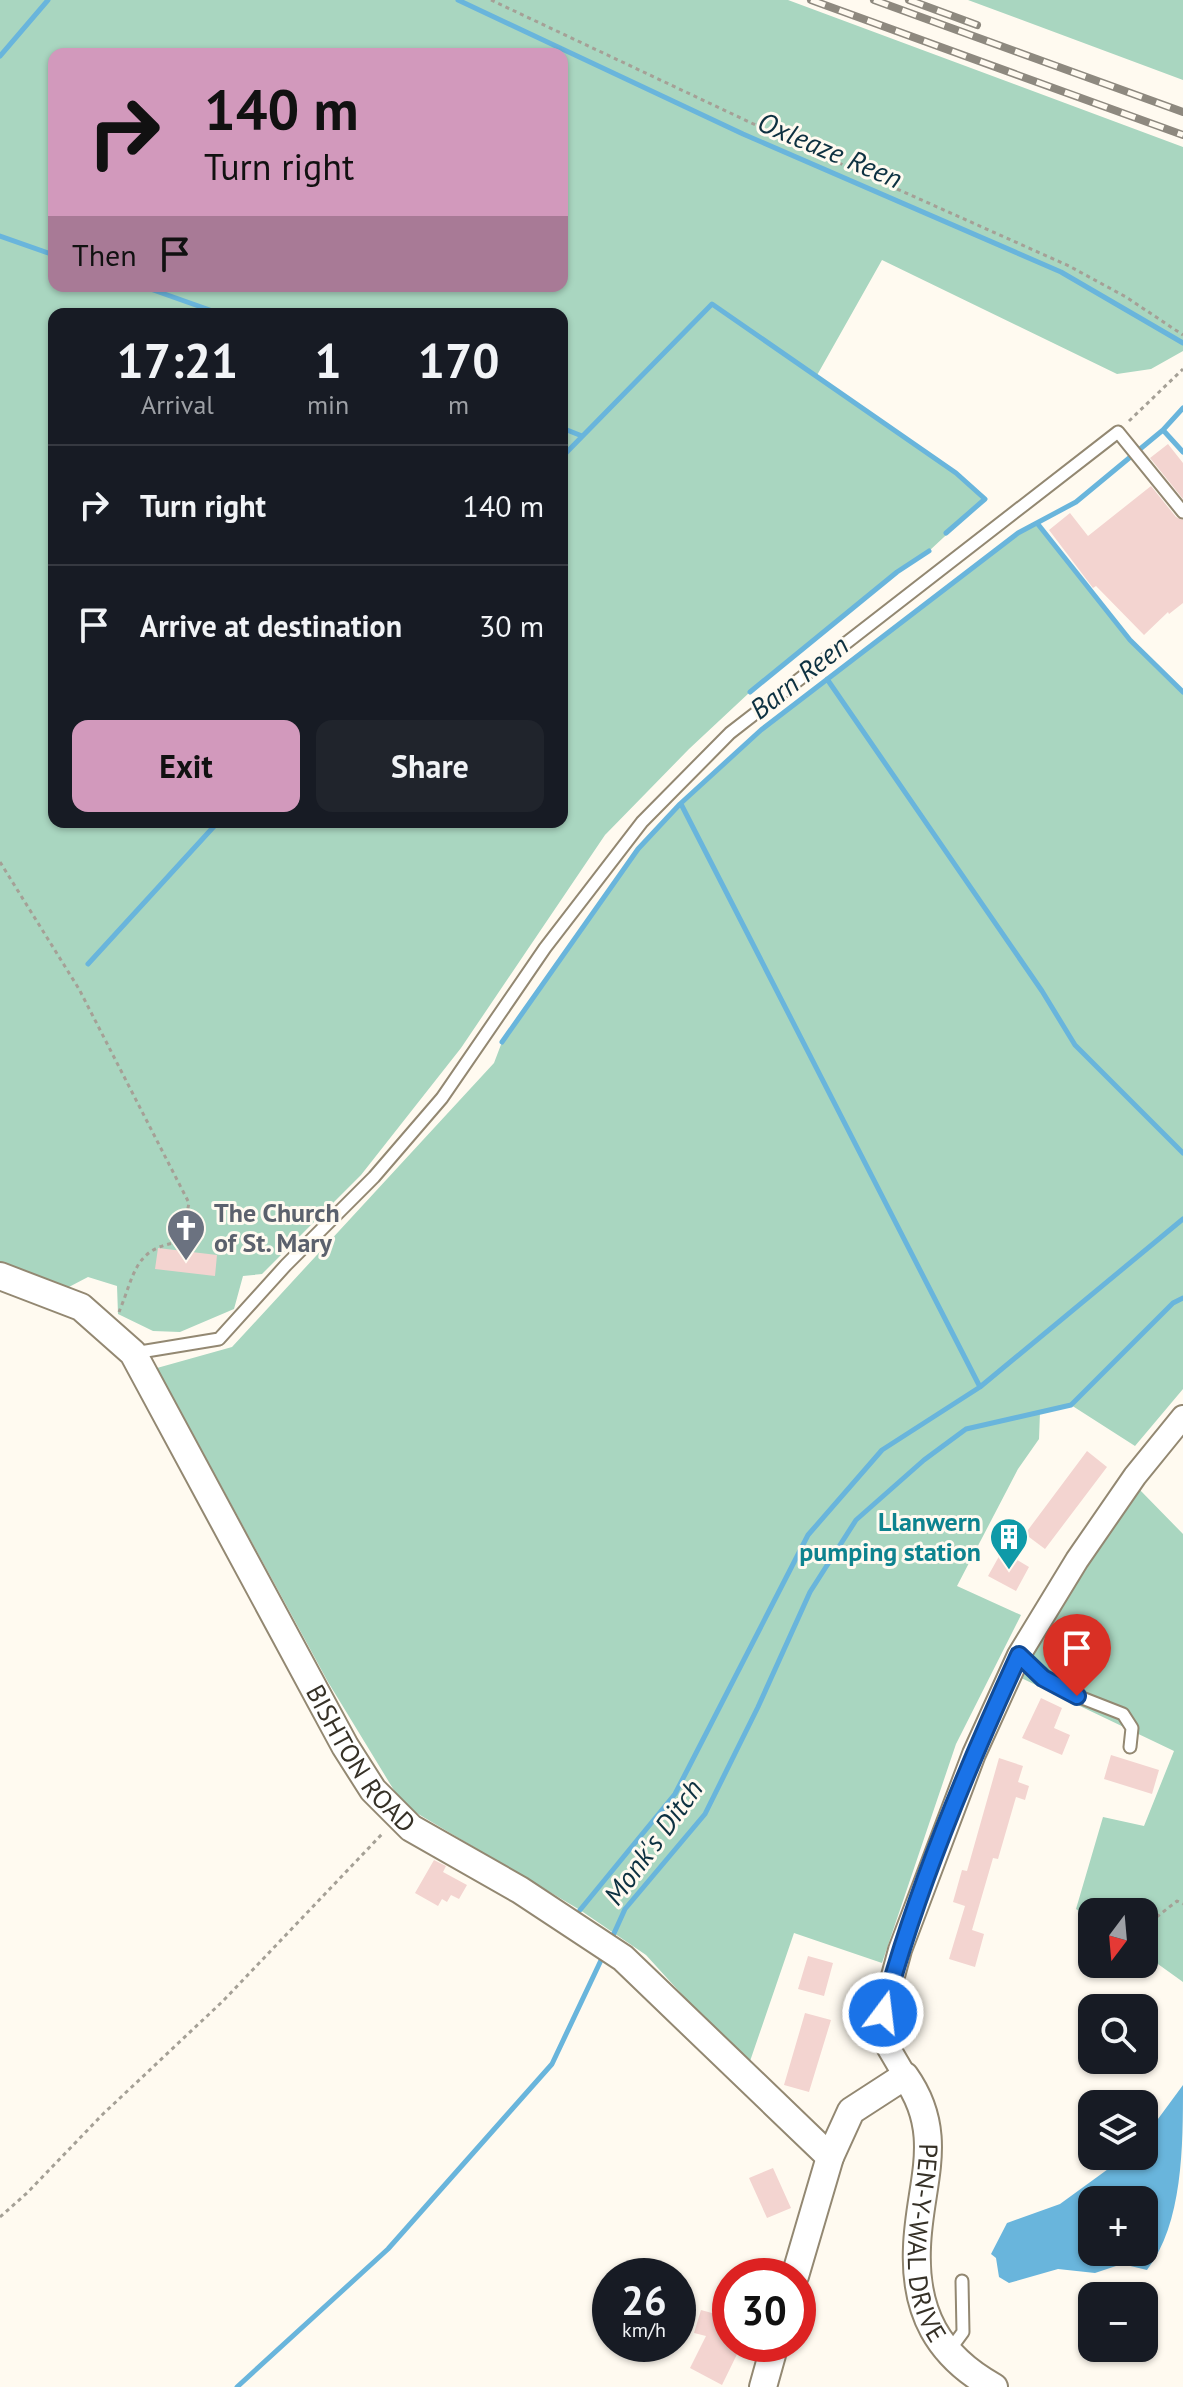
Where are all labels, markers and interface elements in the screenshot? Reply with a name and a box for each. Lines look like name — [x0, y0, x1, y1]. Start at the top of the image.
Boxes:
text: 140 m — [204, 73, 359, 145]
icon: right — [72, 80, 176, 184]
water label: Oxleaze Reen — [752, 103, 908, 196]
text: Turn right — [204, 143, 354, 190]
icon: arrive — [153, 232, 197, 276]
text: Then — [72, 235, 137, 274]
text: 17:21 — [117, 329, 238, 391]
text: 1 — [314, 329, 342, 391]
text: 170 — [418, 329, 499, 391]
text: Arrival — [141, 388, 214, 421]
text: min — [307, 388, 349, 421]
text: m — [448, 388, 469, 421]
icon: right — [72, 483, 116, 527]
text: Turn right — [140, 486, 266, 525]
text: 140 m — [463, 486, 544, 525]
icon: arrive — [72, 603, 116, 647]
text: Arrive at destination — [140, 606, 402, 645]
text: 30 m — [479, 606, 544, 645]
water label: Barn Reen — [742, 626, 856, 727]
button: Exit — [72, 720, 300, 812]
button: Share — [316, 720, 544, 812]
place label: The Church of St. Mary — [214, 1196, 340, 1259]
church icon: The Church of St. Mary — [165, 1207, 207, 1262]
place label: Llanwern pumping station — [799, 1505, 981, 1568]
building icon: Llanwern pumping station — [988, 1516, 1030, 1571]
pin — [1043, 1614, 1111, 1696]
icon: arrive — [1055, 1626, 1099, 1670]
street label: BISHTON ROAD — [299, 1679, 423, 1839]
water label: Monk's Ditch — [595, 1772, 711, 1912]
north arrow — [1078, 1898, 1158, 1978]
map controls — [1078, 1898, 1158, 2362]
position arrow — [841, 1971, 925, 2055]
button: search — [1078, 1994, 1158, 2074]
button: layers — [1078, 2090, 1158, 2170]
street label: PEN-Y-WAL DRIVE — [901, 2143, 954, 2348]
button: + — [1078, 2186, 1158, 2266]
speed limit sign: 30 — [712, 2258, 816, 2362]
text: 26 — [621, 2274, 667, 2326]
button: − — [1078, 2282, 1158, 2362]
text: km/h — [622, 2317, 666, 2343]

